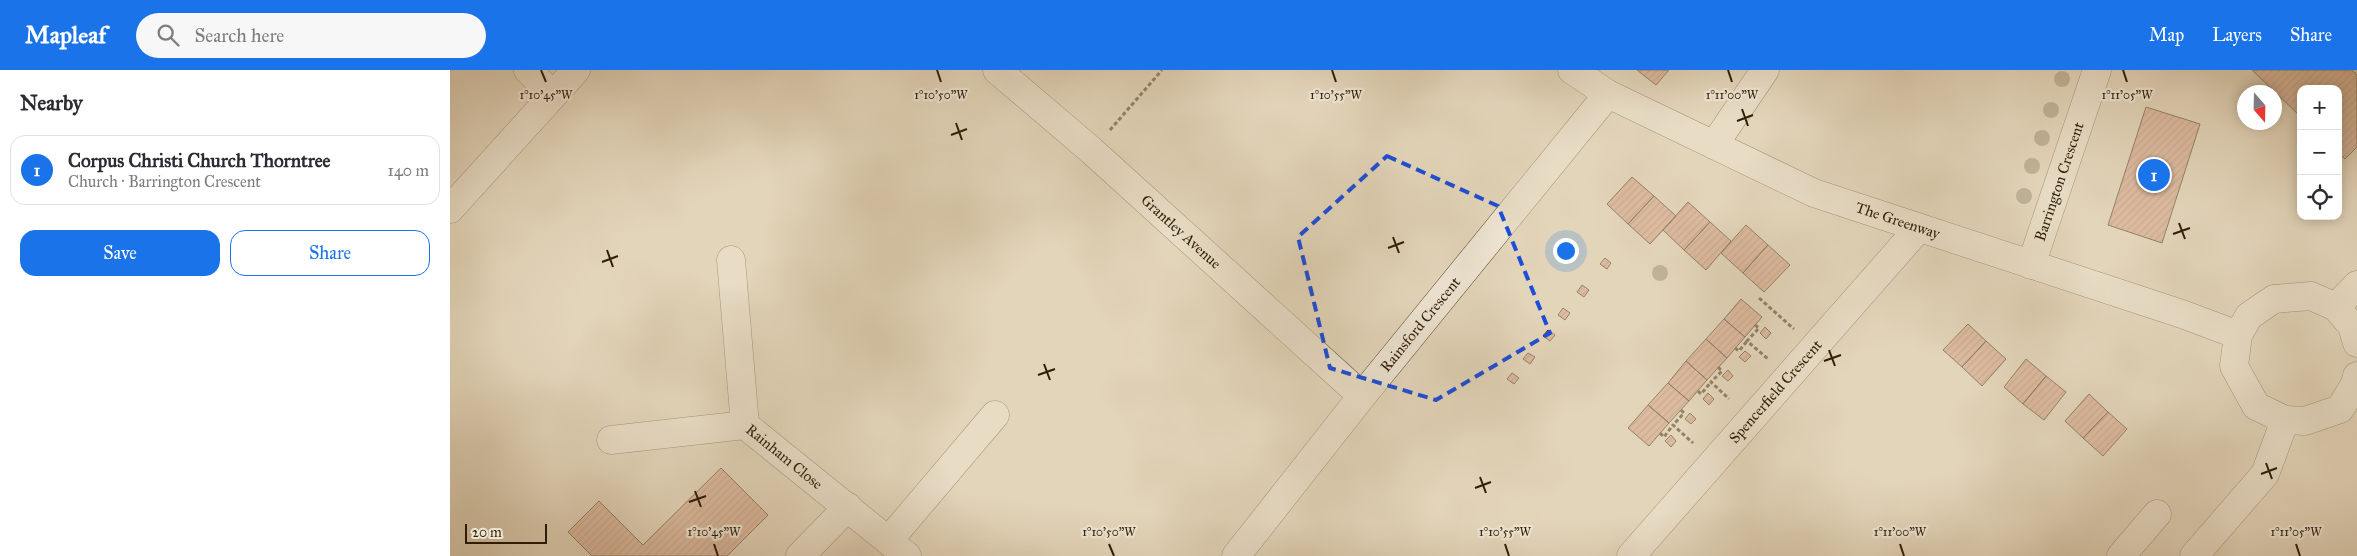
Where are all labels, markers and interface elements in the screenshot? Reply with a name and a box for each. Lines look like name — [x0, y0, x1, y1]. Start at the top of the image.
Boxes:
search box — [136, 13, 486, 58]
text: Mapleaf — [25, 20, 106, 50]
icon: search — [154, 21, 182, 49]
text: Search here — [194, 24, 284, 47]
text: Map — [2149, 24, 2184, 46]
text: Layers — [2212, 24, 2262, 46]
text: Share — [2290, 24, 2332, 46]
north arrow — [2237, 85, 2282, 130]
map controls — [2297, 85, 2342, 220]
button: + — [2297, 85, 2342, 130]
text: 1°10'45"W — [520, 88, 573, 102]
text: 1°10'50"W — [914, 88, 968, 102]
text: 1°10'55"W — [1310, 88, 1363, 102]
text: 1°11'00"W — [1706, 88, 1759, 102]
text: 1°11'05"W — [2101, 88, 2153, 102]
text: Nearby — [20, 90, 83, 116]
street label: Barrington Crescent — [2031, 119, 2088, 244]
button: − — [2297, 130, 2342, 175]
text: Corpus Christi Church Thorntree — [68, 149, 330, 172]
pin: 1 — [2138, 156, 2170, 194]
text: 1 — [34, 161, 40, 180]
text: 140 m — [388, 161, 429, 180]
text: Church · Barrington Crescent — [68, 172, 261, 191]
button: locate — [2297, 175, 2342, 220]
street label: Grantley Avenue — [1137, 191, 1225, 273]
street label: The Greenway — [1853, 198, 1943, 243]
button: Save — [20, 230, 220, 276]
button: Share — [230, 230, 430, 276]
your location — [1553, 238, 1579, 264]
street label: Rainsford Crescent — [1376, 273, 1465, 375]
street label: Spencerfield Crescent — [1725, 335, 1826, 447]
street label: Rainham Close — [742, 420, 826, 493]
scale bar — [465, 521, 548, 544]
text: 20 m — [472, 524, 502, 541]
text: 1°10'45"W — [688, 525, 741, 539]
text: 1°10'50"W — [1082, 525, 1136, 539]
text: 1°10'55"W — [1479, 525, 1532, 539]
text: 1°11'00"W — [1874, 525, 1927, 539]
text: 1°11'05"W — [2270, 525, 2322, 539]

